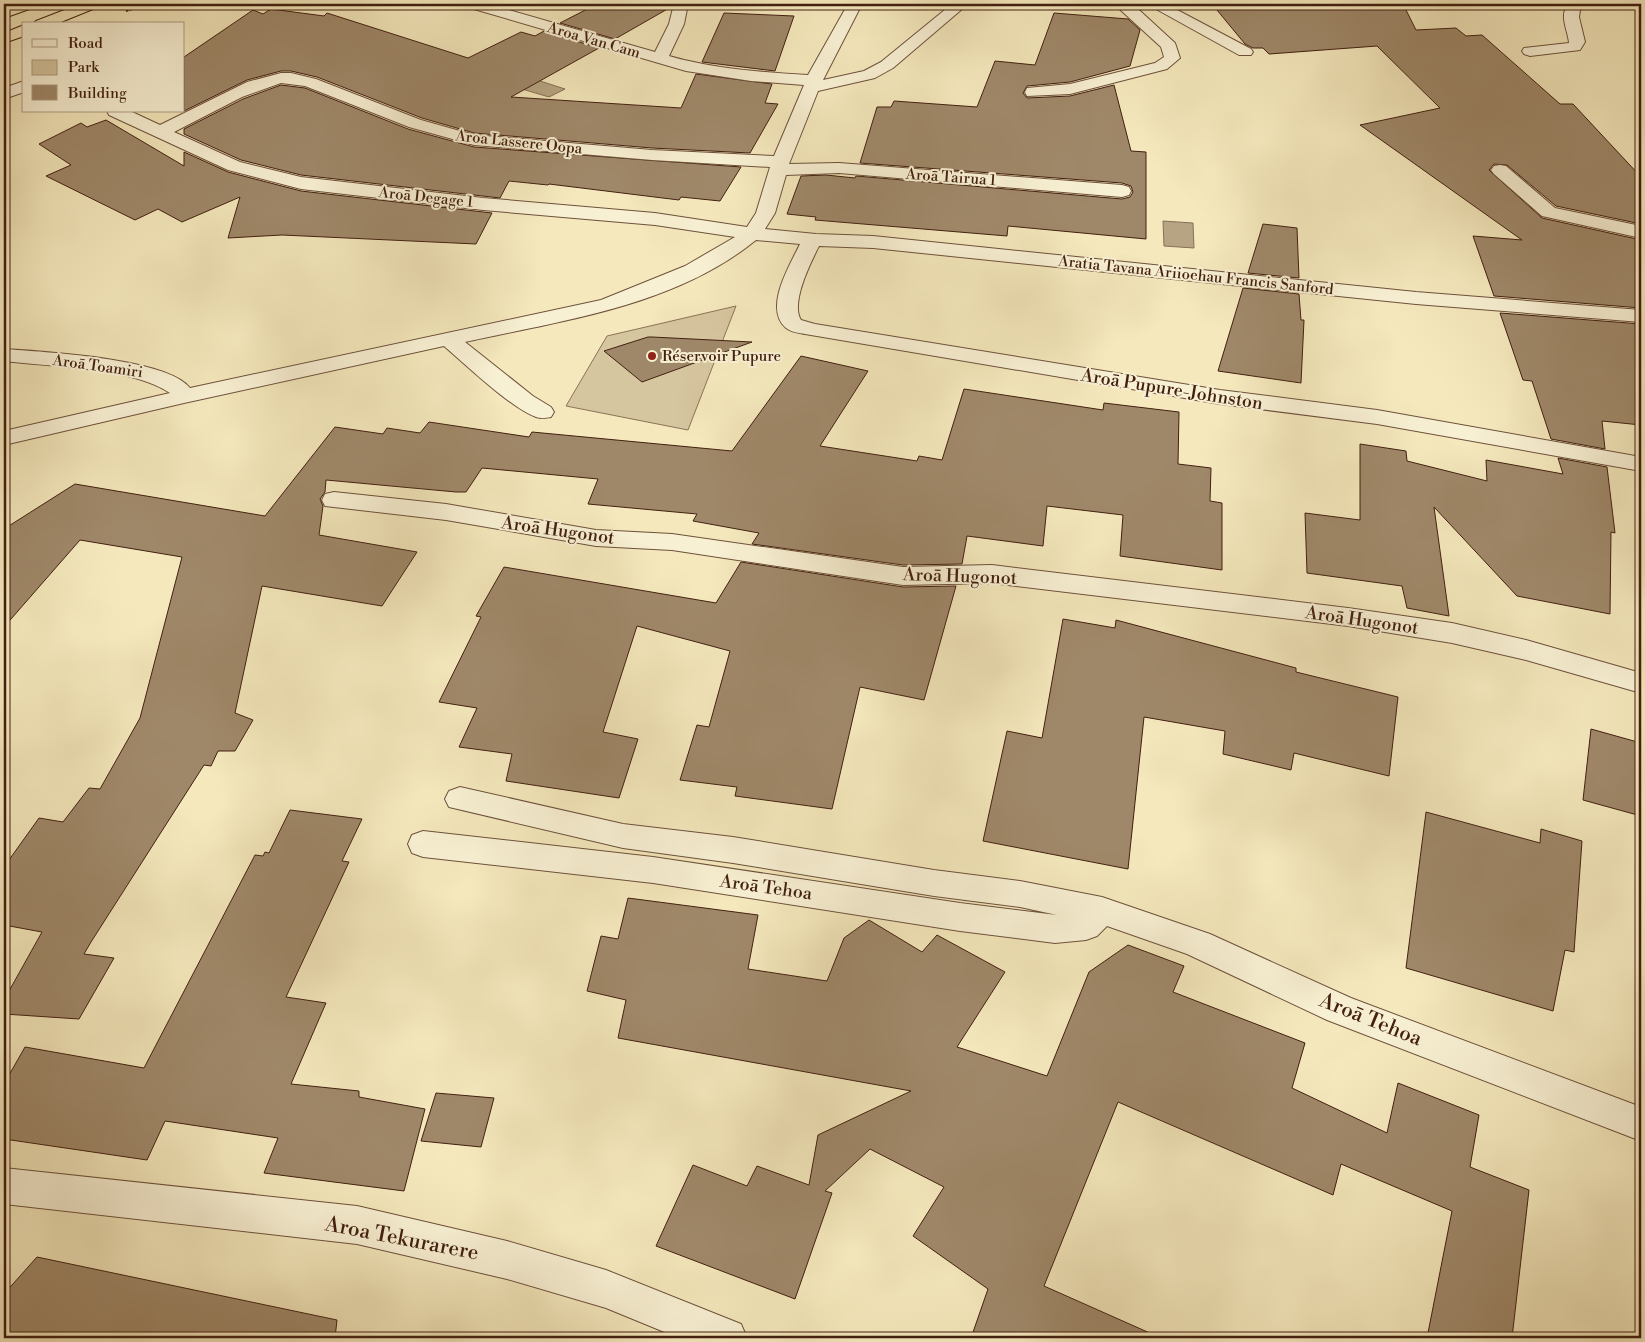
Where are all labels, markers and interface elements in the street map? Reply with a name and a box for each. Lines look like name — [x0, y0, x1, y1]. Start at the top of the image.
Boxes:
street label: Aroa Van Cam — [544, 18, 643, 63]
legend — [22, 22, 185, 112]
text: Road — [68, 34, 103, 53]
text: Park — [68, 58, 100, 77]
text: Building — [67, 84, 127, 103]
street label: Aroa Lassere Oopa — [454, 126, 584, 159]
street label: Aroā Tairua 1 — [904, 165, 997, 190]
street label: Aroā Degage 1 — [377, 183, 475, 212]
street label: Aratia Tavana Ariioehau Francis Sanford — [1056, 251, 1335, 299]
place label: Réservoir Pupure — [662, 347, 781, 366]
marker: Réservoir Pupure — [646, 350, 658, 362]
street label: Aroā Toamiri — [51, 351, 144, 382]
street label: Aroā Pupure-Johnston — [1078, 364, 1265, 415]
street label: Aroā Hugonot — [499, 511, 617, 550]
street label: Aroā Hugonot — [902, 563, 1018, 590]
street label: Aroā Hugonot — [1303, 601, 1421, 640]
street label: Aroā Tehoa — [717, 870, 814, 905]
street label: Aroā Tehoa — [1315, 987, 1426, 1052]
street label: Aroa Tekurarere — [322, 1211, 481, 1267]

